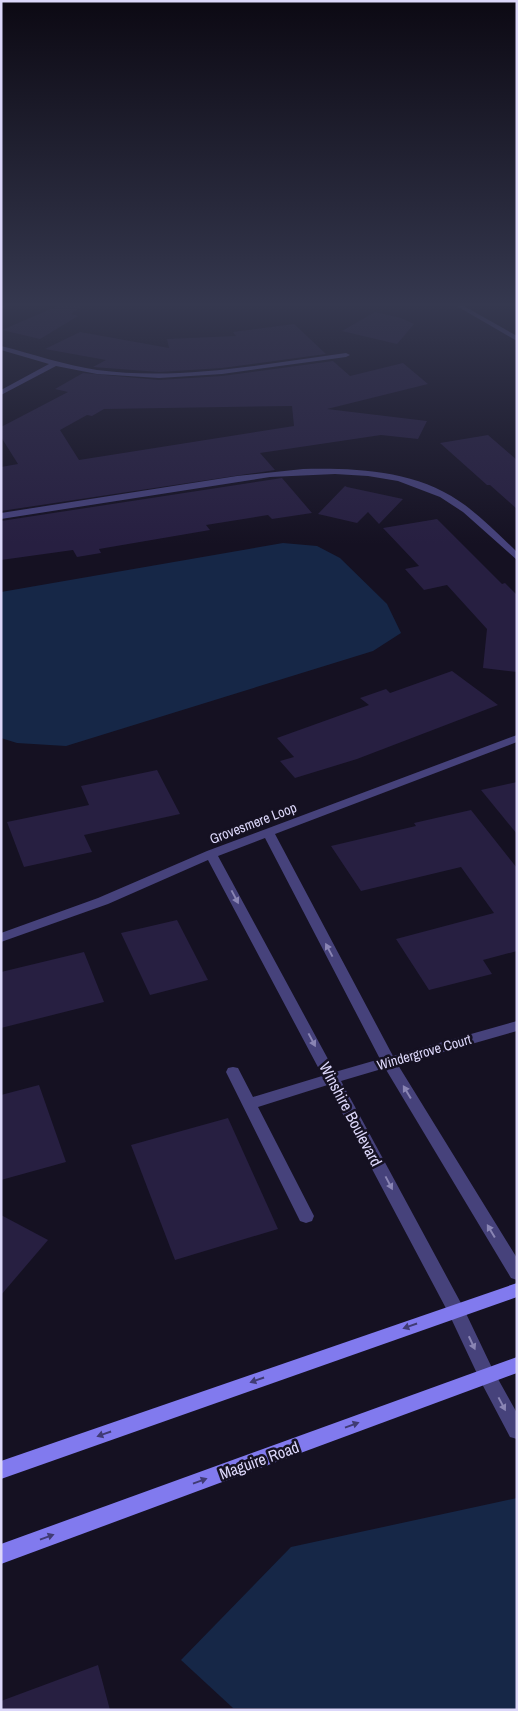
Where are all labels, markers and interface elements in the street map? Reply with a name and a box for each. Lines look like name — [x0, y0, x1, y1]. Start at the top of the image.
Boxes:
street label: Grovesmere Loop — [207, 798, 299, 848]
one-way arrow — [230, 890, 239, 904]
one-way arrow — [325, 943, 334, 956]
street label: Windergrove Court — [375, 1030, 473, 1074]
one-way arrow — [308, 1033, 316, 1047]
street label: Winshire Boulevard — [314, 1058, 388, 1170]
one-way arrow — [402, 1086, 412, 1099]
one-way arrow — [384, 1177, 393, 1190]
one-way arrow — [487, 1225, 496, 1238]
one-way arrow — [403, 1323, 418, 1331]
one-way arrow — [468, 1336, 476, 1350]
one-way arrow — [249, 1376, 264, 1384]
one-way arrow — [498, 1396, 506, 1411]
one-way arrow — [345, 1421, 360, 1428]
one-way arrow — [96, 1431, 111, 1438]
street label: Maguire Road — [216, 1435, 302, 1485]
one-way arrow — [192, 1477, 207, 1484]
one-way arrow — [40, 1533, 55, 1541]

